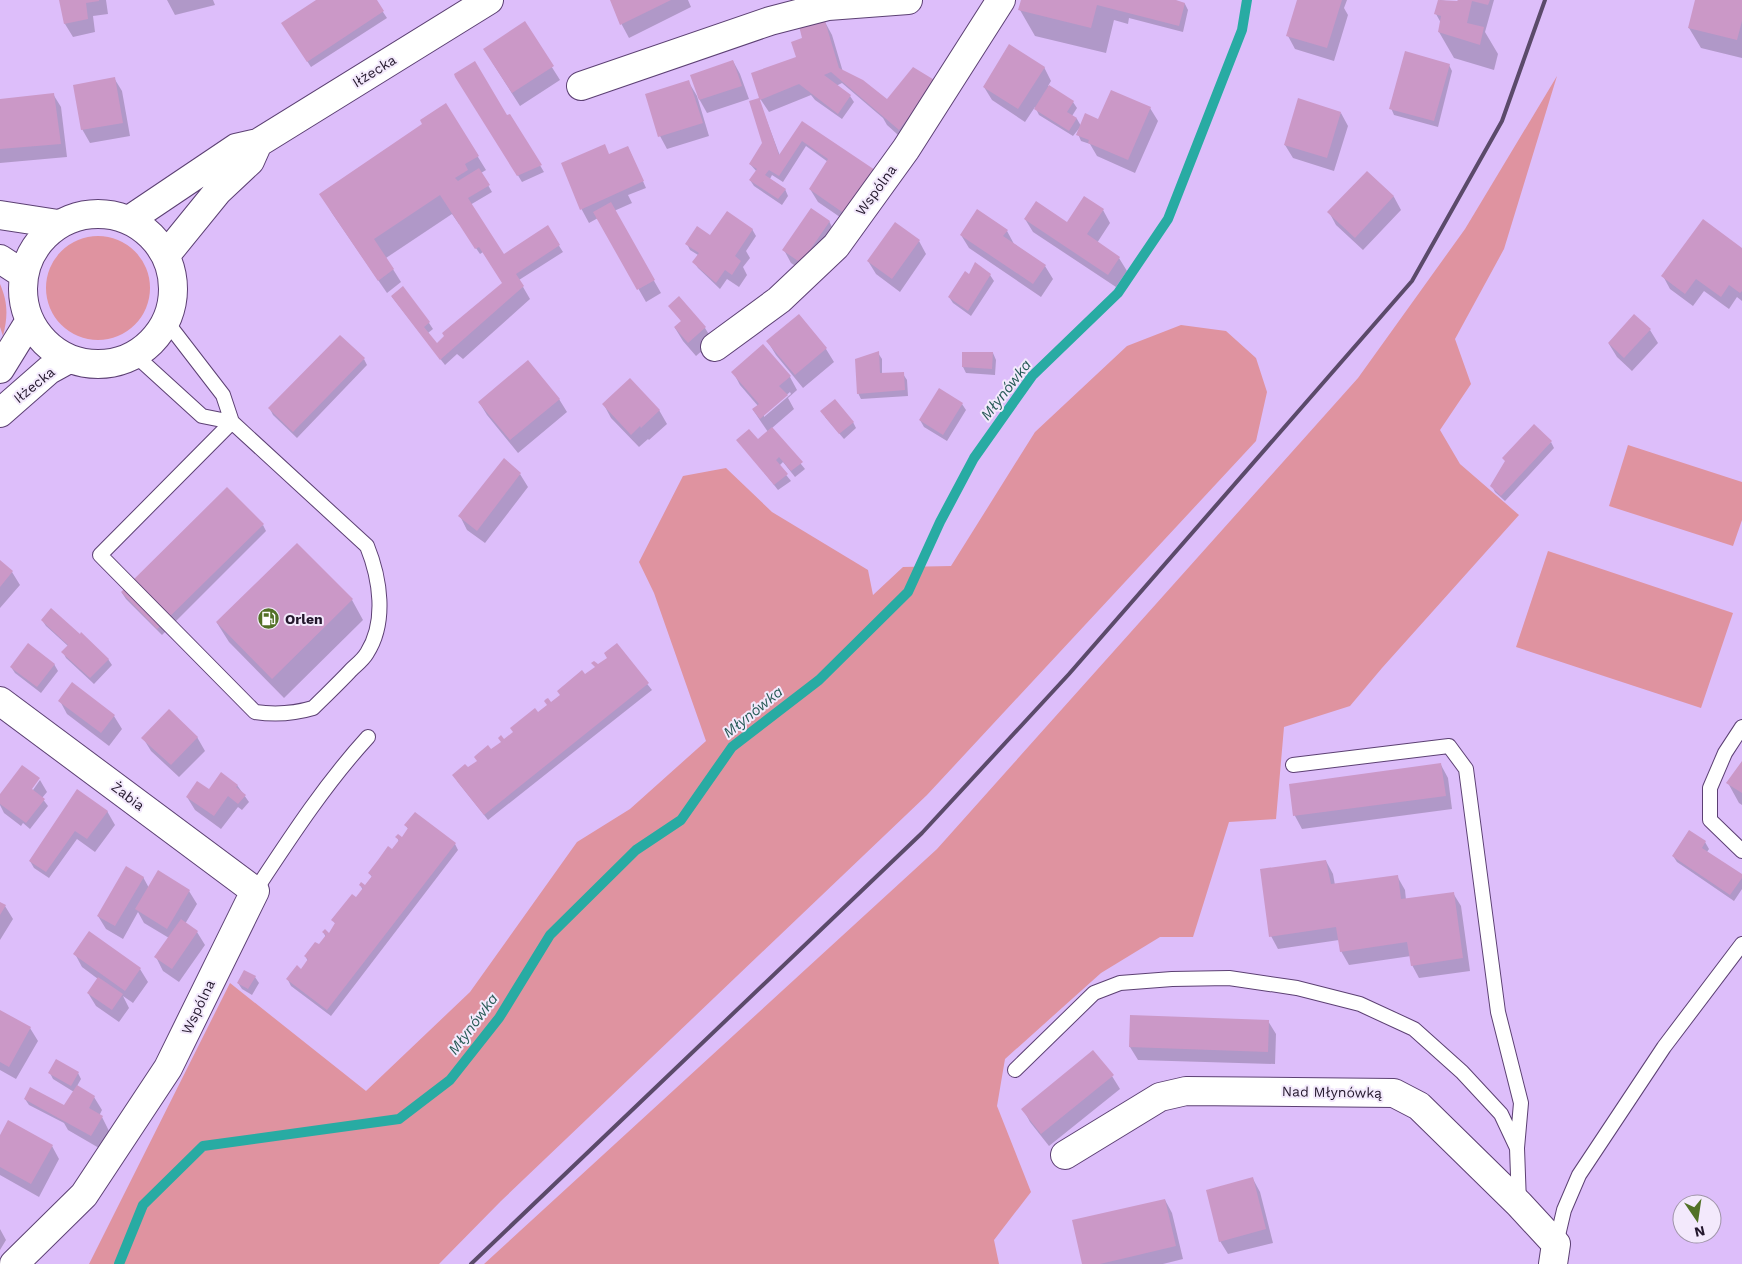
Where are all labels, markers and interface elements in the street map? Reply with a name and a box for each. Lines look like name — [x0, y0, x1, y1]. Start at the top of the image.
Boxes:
street label: Iłżecka — [349, 51, 399, 91]
street label: Wspólna — [852, 162, 900, 218]
water label: Młynówka — [977, 356, 1035, 424]
street label: Iłżecka — [10, 364, 58, 406]
fuel station icon: Orlen — [257, 607, 281, 631]
place label: Orlen — [285, 611, 323, 627]
water label: Młynówka — [719, 682, 787, 742]
street label: Żabia — [108, 778, 148, 814]
street label: Wspólna — [178, 977, 218, 1037]
water label: Młynówka — [444, 990, 502, 1058]
street label: Nad Młynówką — [1282, 1083, 1382, 1101]
north arrow — [1672, 1194, 1722, 1244]
text: N — [1693, 1223, 1707, 1241]

